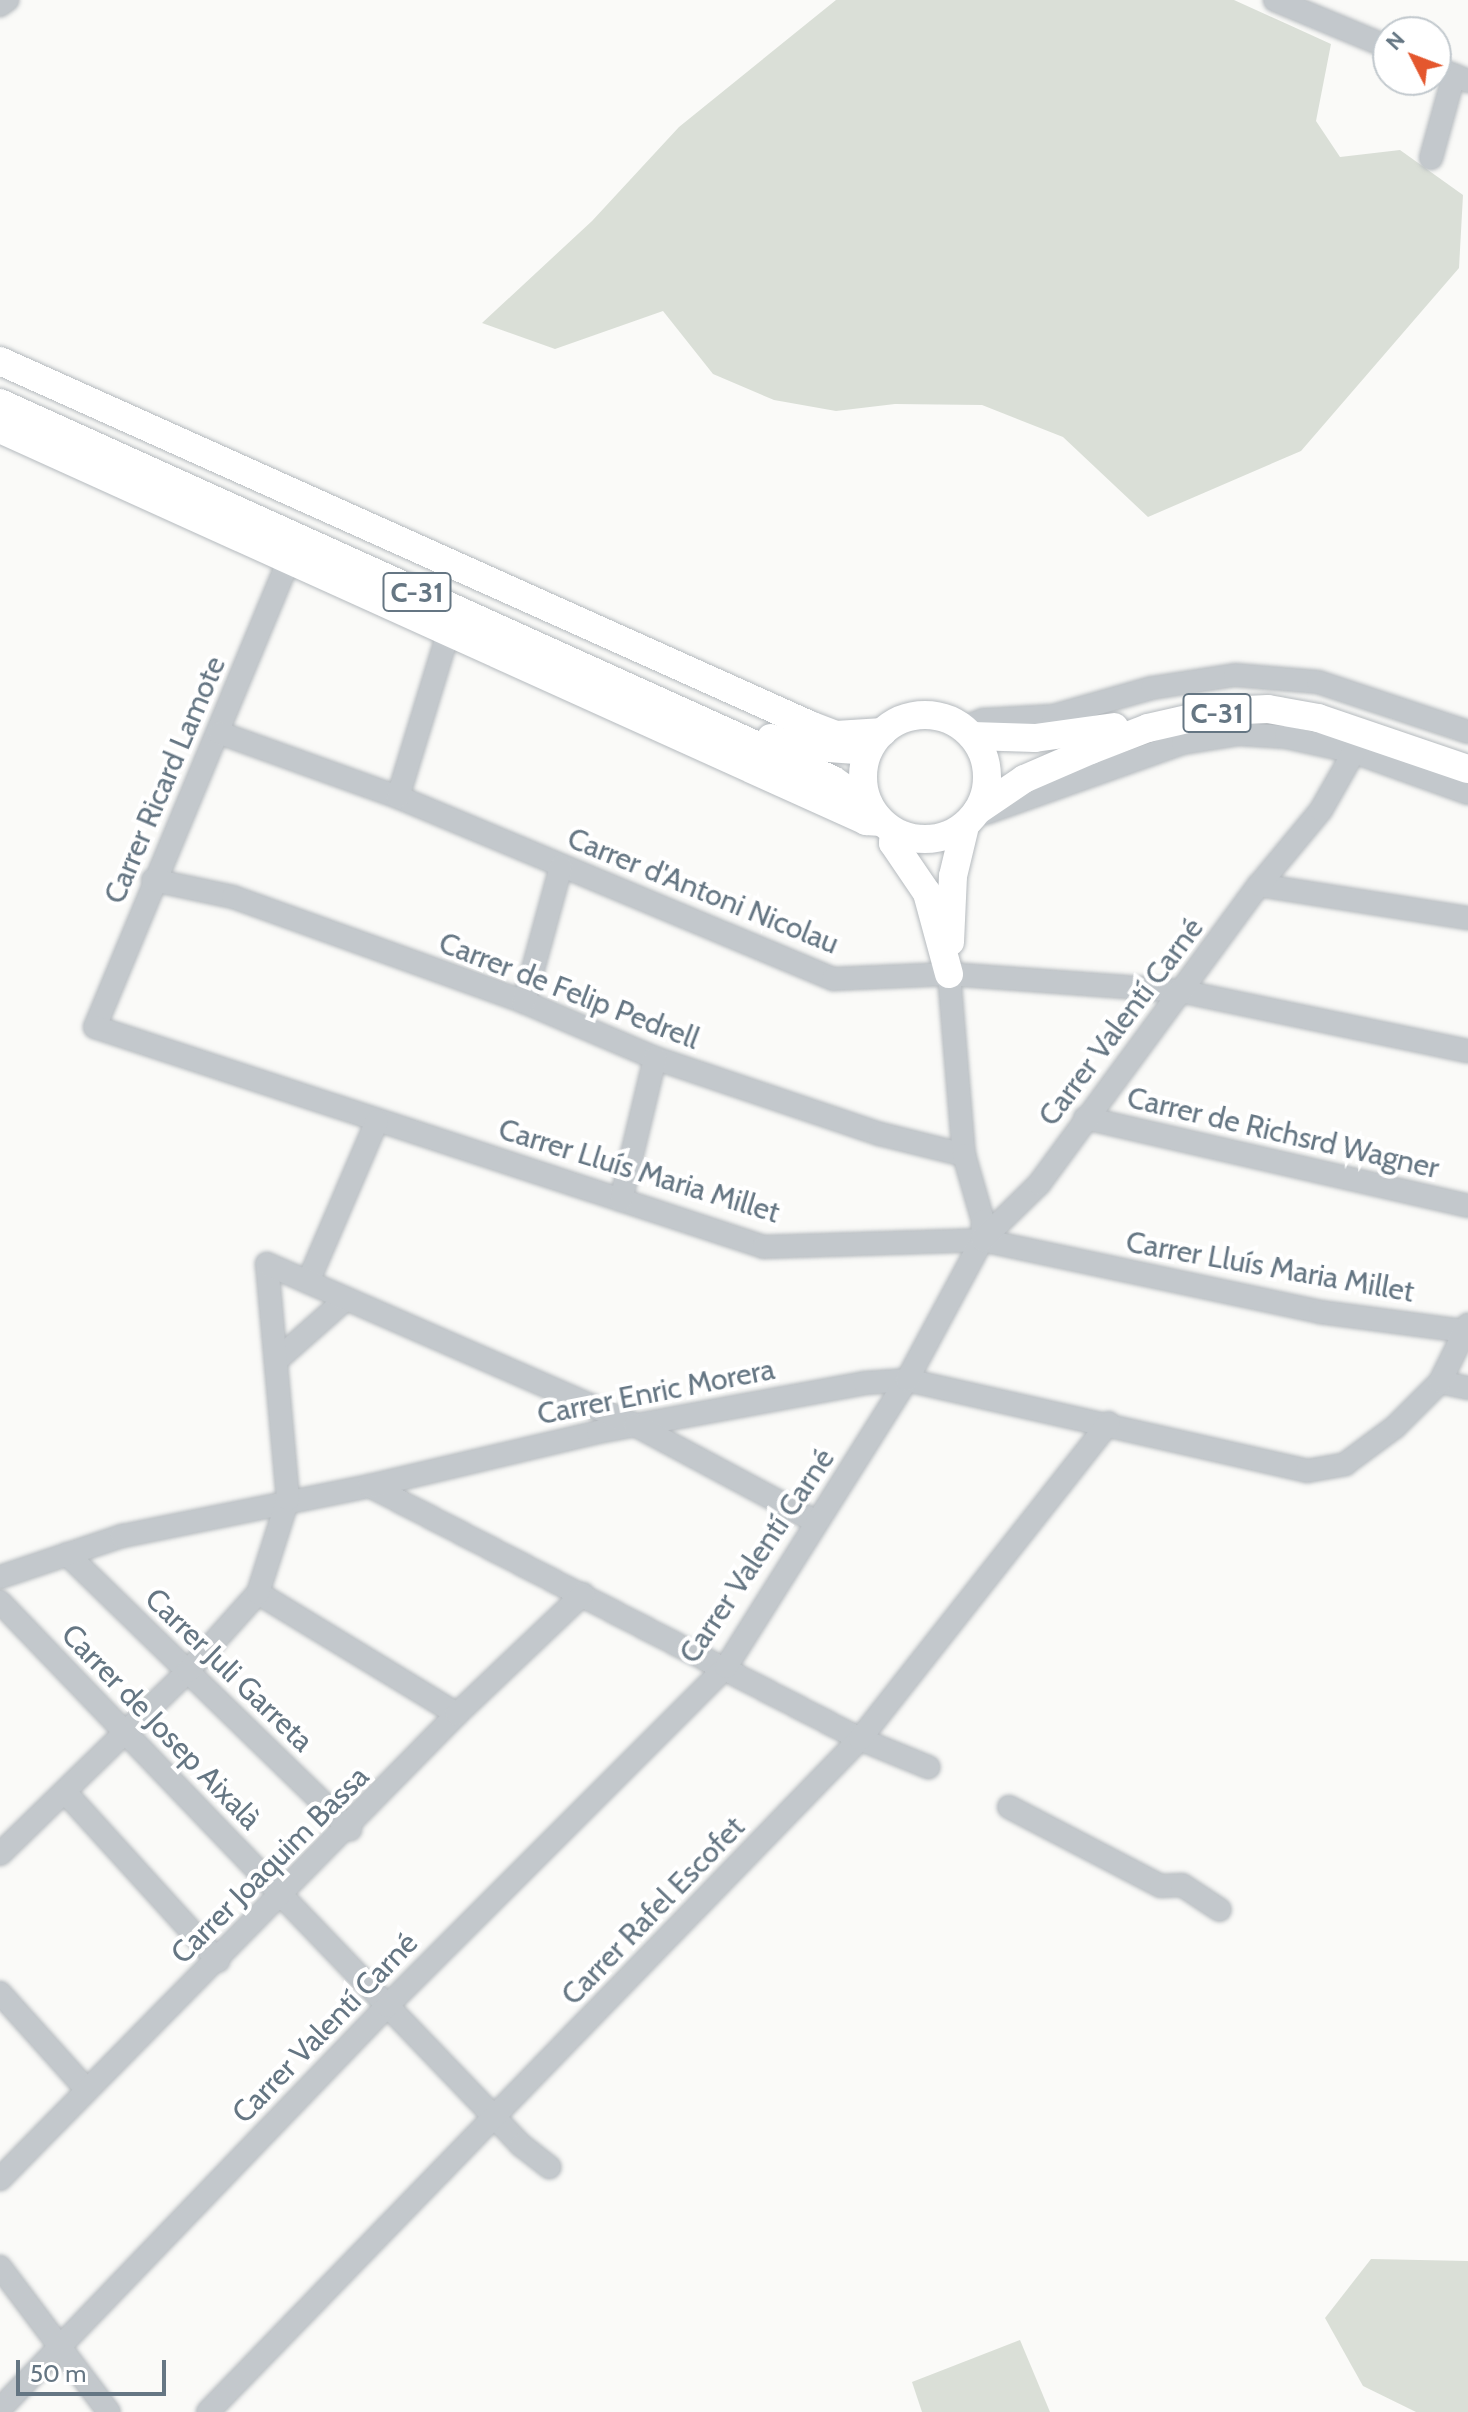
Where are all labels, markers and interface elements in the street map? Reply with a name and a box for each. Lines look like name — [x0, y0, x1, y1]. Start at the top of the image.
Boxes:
north arrow — [1372, 16, 1452, 96]
text: N — [1380, 26, 1411, 56]
road number: C-31 — [381, 568, 453, 616]
street label: Carrer Ricard Lamote — [97, 651, 233, 909]
road number: C-31 — [1181, 689, 1253, 737]
street label: Carrer d'Antoni Nicolau — [562, 820, 844, 962]
street label: Carrer Valentí Carné — [1031, 911, 1211, 1133]
street label: Carrer de Felip Pedrell — [434, 925, 704, 1057]
street label: Carrer de Richsrd Wagner — [1124, 1080, 1442, 1186]
street label: Carrer Lluís Maria Millet — [494, 1111, 784, 1231]
street label: Carrer Lluís Maria Millet — [1123, 1224, 1417, 1310]
street label: Carrer Enric Morera — [534, 1351, 778, 1433]
street label: Carrer Valentí Carné — [672, 1442, 842, 1670]
street label: Carrer Juli Garreta — [138, 1581, 320, 1759]
street label: Carrer de Josep Aixalà — [54, 1617, 268, 1837]
street label: Carrer Joaquim Bassa — [164, 1759, 376, 1971]
street label: Carrer Rafel Escofet — [554, 1809, 752, 2013]
street label: Carrer Valentí Carné — [225, 1925, 425, 2131]
scale bar — [20, 2344, 170, 2394]
text: 50 m — [30, 2359, 86, 2388]

